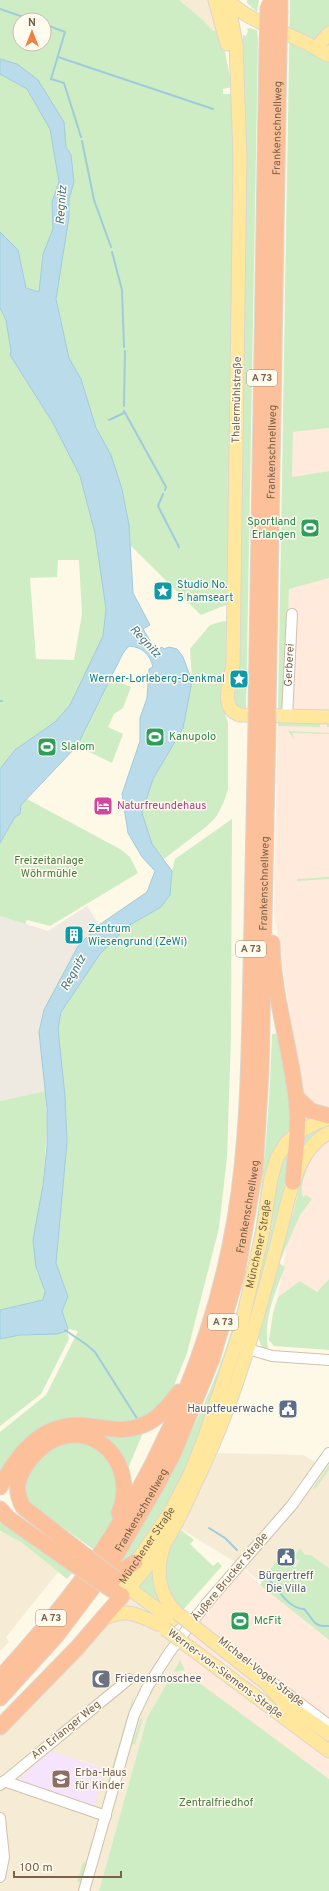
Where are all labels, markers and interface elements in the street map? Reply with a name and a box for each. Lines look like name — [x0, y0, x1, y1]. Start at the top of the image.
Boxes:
north arrow — [12, 12, 52, 52]
text: N — [28, 16, 36, 30]
street label: Frankenschnellweg — [270, 81, 285, 175]
water label: Regnitz — [53, 184, 71, 225]
street label: Thalermühlstraße — [229, 356, 245, 444]
road number: A 73 — [247, 370, 277, 386]
street label: Frankenschnellweg — [265, 405, 280, 499]
place label: Sportland Erlangen — [247, 515, 296, 542]
sports icon: Sportland Erlangen — [299, 517, 321, 539]
place label: Studio No. 5 hamseart — [177, 578, 233, 605]
place icon: Studio No. 5 hamseart — [152, 580, 174, 602]
water label: Regnitz — [126, 622, 165, 663]
street label: Gerberei — [281, 643, 298, 687]
place icon: Werner-Lorleberg-Denkmal — [228, 668, 250, 690]
place label: Werner-Lorleberg-Denkmal — [89, 672, 225, 686]
sports icon: Kanupolo — [144, 726, 166, 748]
place label: Kanupolo — [169, 730, 216, 744]
sports icon: Slalom — [36, 736, 58, 758]
place label: Slalom — [61, 740, 95, 754]
hotel icon: Naturfreundehaus — [92, 795, 114, 817]
place label: Naturfreundehaus — [117, 799, 206, 813]
street label: Frankenschnellweg — [257, 836, 273, 931]
park label: Freizeitanlage Wöhrmühle — [14, 854, 84, 881]
place label: Zentrum Wiesengrund (ZeWi) — [88, 922, 187, 949]
building icon: Zentrum Wiesengrund (ZeWi) — [63, 924, 85, 946]
road number: A 73 — [236, 941, 266, 957]
water label: Regnitz — [58, 951, 91, 994]
street label: Frankenschnellweg — [234, 1160, 263, 1254]
street label: Münchener Straße — [243, 1198, 275, 1290]
road number: A 73 — [208, 1314, 238, 1330]
public building icon: Hauptfeuerwache — [277, 1398, 299, 1420]
place label: Hauptfeuerwache — [187, 1402, 274, 1416]
street label: Frankenschnellweg — [112, 1466, 171, 1555]
street label: Münchener Straße — [116, 1505, 179, 1587]
street label: Äußere Brucker Straße — [188, 1529, 271, 1624]
public building icon: Bürgertreff Die Villa — [275, 1546, 297, 1568]
place label: Bürgertreff Die Villa — [258, 1569, 314, 1596]
road number: A 73 — [36, 1610, 66, 1626]
sports icon: McFit — [229, 1610, 251, 1632]
place label: McFit — [254, 1614, 282, 1628]
street label: Werner-von-Siemens-Straße — [165, 1626, 285, 1722]
street label: Michael-Vogel-Straße — [215, 1634, 307, 1710]
mosque icon: Friedensmoschee — [90, 1668, 112, 1690]
place label: Friedensmoschee — [115, 1672, 202, 1686]
street label: Am Erlanger Weg — [28, 1698, 104, 1762]
place label: Erba-Haus für Kinder — [75, 1766, 127, 1793]
school or university icon: Erba-Haus für Kinder — [50, 1768, 72, 1790]
park label: Zentralfriedhof — [179, 1796, 254, 1810]
scale bar — [14, 1853, 121, 1879]
text: 100 m — [20, 1860, 53, 1876]

